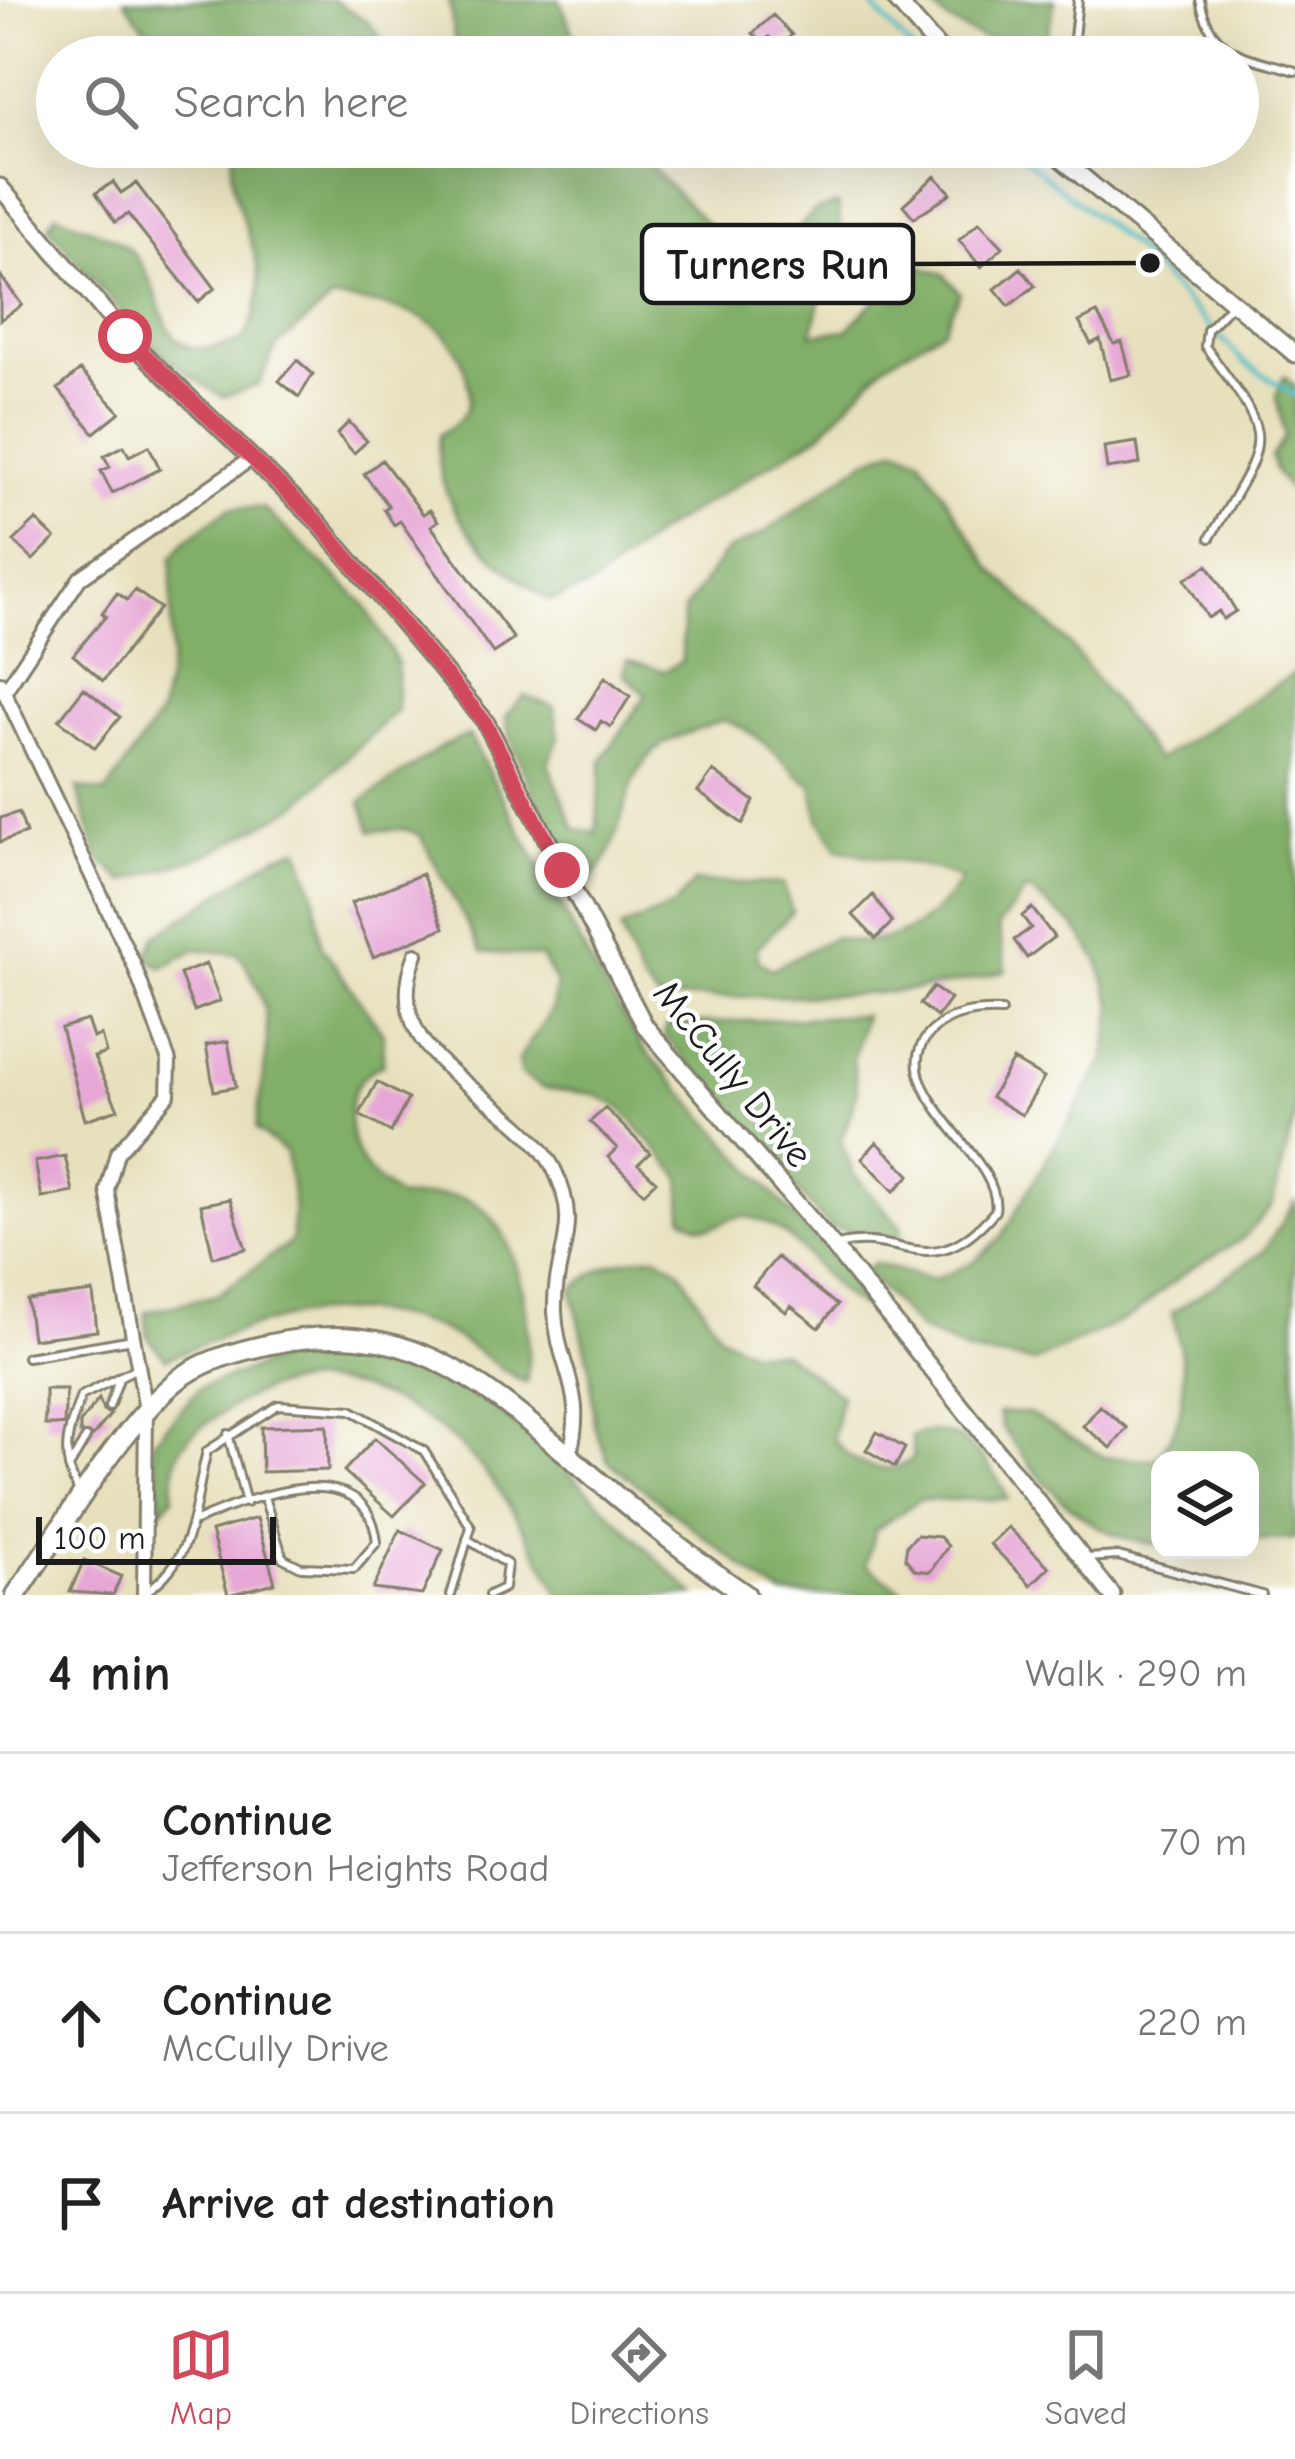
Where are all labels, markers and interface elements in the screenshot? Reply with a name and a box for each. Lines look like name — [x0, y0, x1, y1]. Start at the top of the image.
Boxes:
search box — [36, 36, 1259, 168]
icon: search — [78, 69, 144, 135]
text: Search here — [174, 76, 408, 128]
callout: Turners Run — [642, 225, 913, 303]
text: Turners Run — [667, 241, 889, 290]
route start — [98, 309, 152, 363]
route end — [535, 843, 589, 897]
street label: McCully Drive — [644, 972, 822, 1176]
map controls — [1151, 1451, 1259, 1559]
button: layers — [1151, 1451, 1259, 1559]
scale bar — [36, 1511, 276, 1564]
text: 100 m — [54, 1519, 146, 1557]
text: 4 min — [48, 1644, 171, 1703]
text: Walk · 290 m — [1025, 1651, 1247, 1696]
text: Continue — [162, 1794, 332, 1846]
icon: ahead — [48, 1810, 114, 1876]
text: 70 m — [1160, 1820, 1247, 1865]
text: Jefferson Heights Road — [162, 1846, 550, 1891]
text: Continue — [162, 1974, 332, 2026]
icon: ahead — [48, 1990, 114, 2056]
text: 220 m — [1137, 2000, 1247, 2045]
text: McCully Drive — [162, 2026, 389, 2071]
icon: arrive — [48, 2170, 114, 2236]
text: Arrive at destination — [162, 2177, 555, 2229]
tab: Map — [168, 2322, 234, 2432]
tab: Directions — [570, 2322, 709, 2432]
tab: Saved — [1045, 2322, 1127, 2432]

